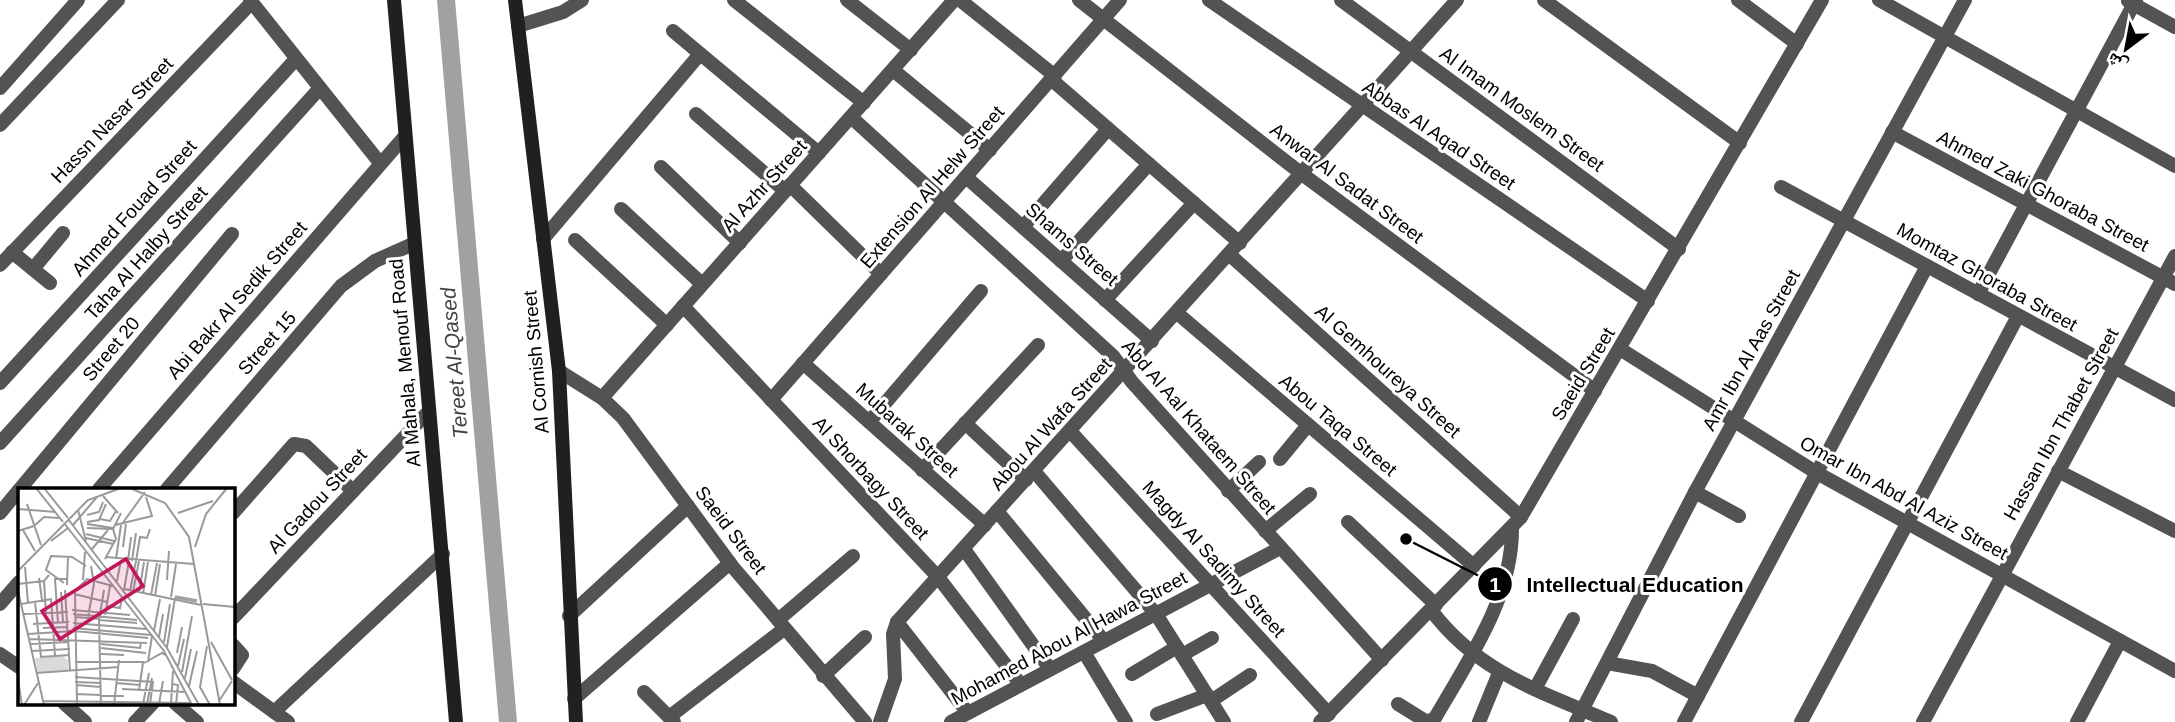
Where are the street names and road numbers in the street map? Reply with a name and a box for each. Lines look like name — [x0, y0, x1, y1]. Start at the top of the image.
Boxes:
street label: Al Imam Moslem Street — [1436, 42, 1609, 176]
street label: Hassn Nasar Street — [47, 53, 178, 187]
street label: Abbas Al Aqad Street — [1359, 76, 1520, 194]
street label: Extension Al Helw Street — [856, 101, 1009, 272]
street label: Anwar Al Sadat Street — [1266, 119, 1428, 248]
street label: Ahmed Zaki Ghoraba Street — [1934, 126, 2153, 256]
street label: Ahmed Fouad Street — [68, 135, 201, 280]
street label: Al Azhr Street — [717, 135, 811, 236]
street label: Taha Al Halby Street — [81, 181, 212, 324]
street label: Shams Street — [1022, 198, 1123, 290]
street label: Abi Bakr Al Sedik Street — [163, 216, 312, 383]
street label: Momtaz Ghoraba Street — [1893, 219, 2081, 336]
street label: Al Mahala, Menouf Road — [385, 258, 425, 468]
street label: Amr Ibn Al Aas Street — [1698, 265, 1804, 434]
street label: Al Cornish Street — [519, 289, 553, 434]
street label: Al Gemhoureya Street — [1311, 300, 1465, 442]
street label: Street 15 — [234, 307, 300, 379]
street label: Street 20 — [78, 313, 144, 385]
street label: Saeid Street — [1547, 323, 1619, 424]
street label: Hassan Ibn Thabet Street — [1999, 324, 2123, 524]
street label: Abd Al Aal Khataem Street — [1118, 336, 1281, 519]
street label: Abou Al Wafa Street — [986, 353, 1116, 494]
street label: Abou Taqa Street — [1275, 370, 1401, 481]
street label: Mubarak Street — [852, 379, 963, 482]
street label: Al Shorbagy Street — [809, 413, 934, 544]
street label: Omar Ibn Abd Al Aziz Street — [1796, 432, 2012, 564]
street label: Al Gadou Street — [263, 444, 371, 558]
street label: Magdy Al Sadimy Street — [1138, 477, 1290, 642]
street label: Saeid Street — [691, 482, 771, 579]
street label: Mohamed Abou Al Hawa Street — [948, 566, 1191, 709]

